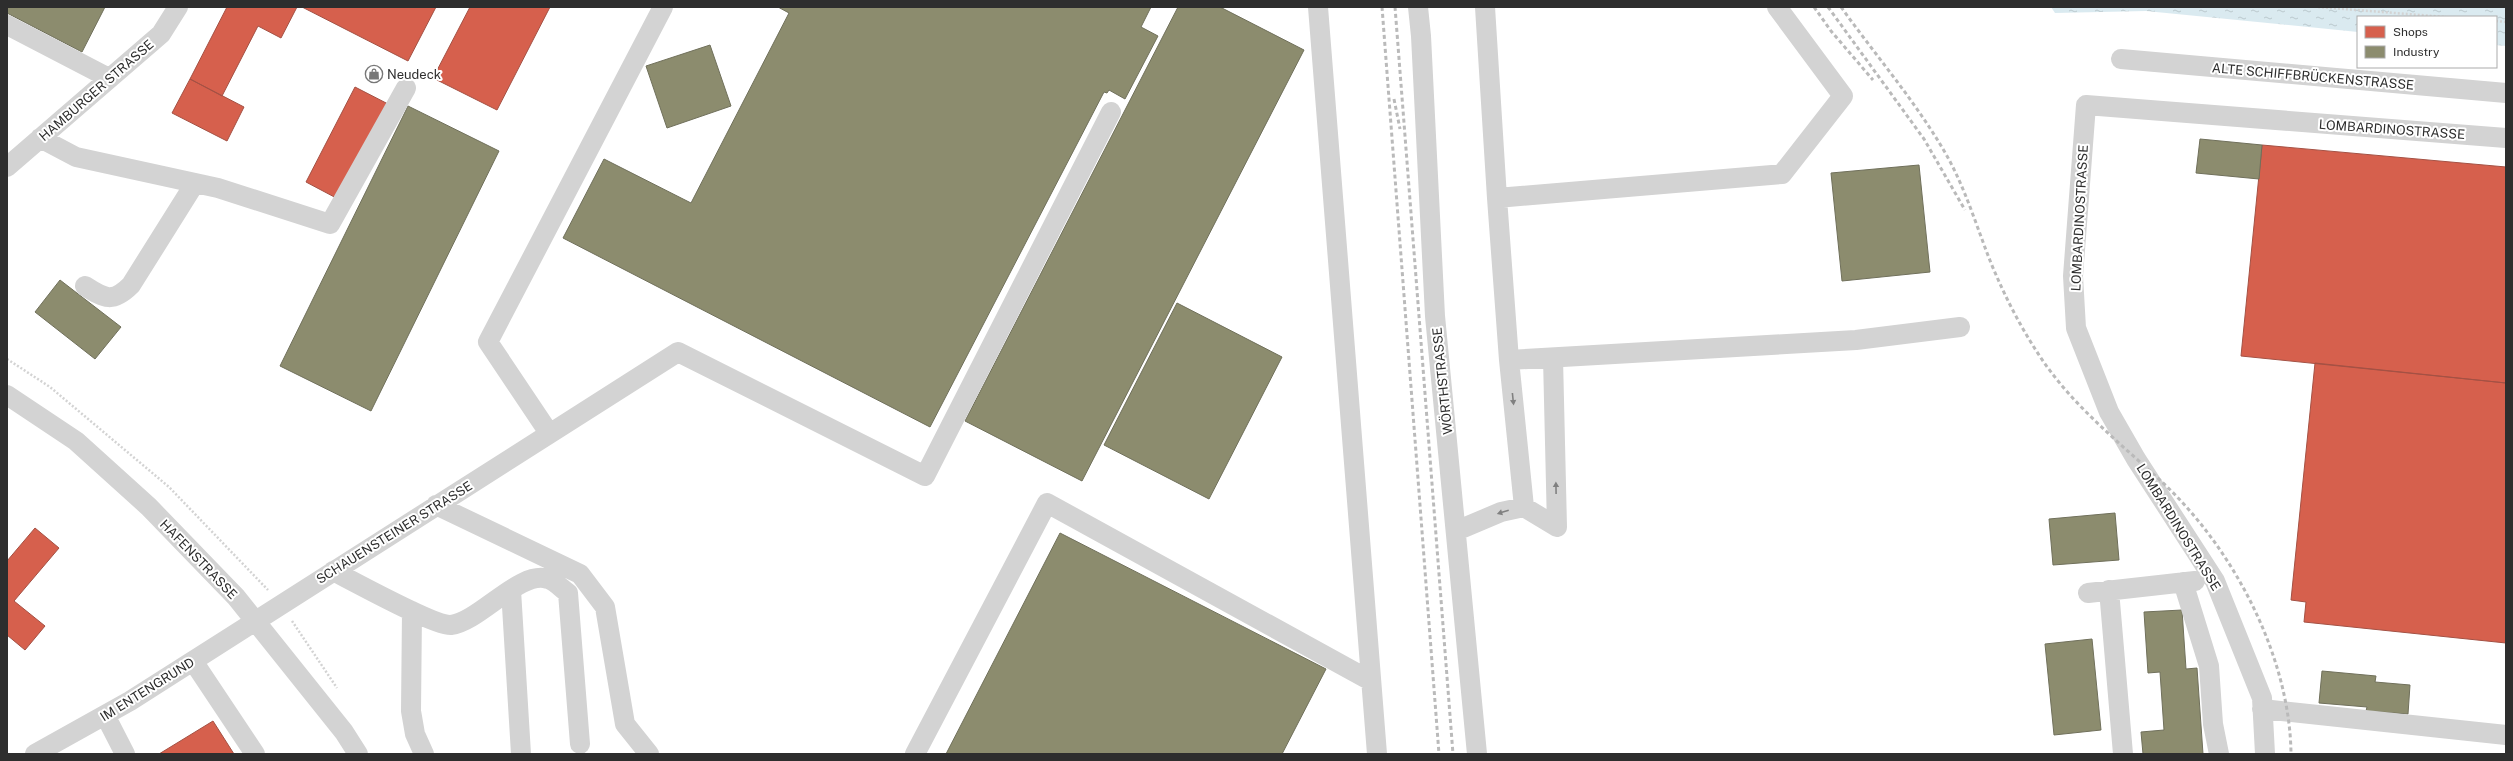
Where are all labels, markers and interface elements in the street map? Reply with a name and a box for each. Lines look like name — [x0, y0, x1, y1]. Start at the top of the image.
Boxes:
legend — [2357, 16, 2497, 68]
text: Shops — [2393, 25, 2428, 39]
street label: HAMBURGER STRASSE — [36, 37, 157, 144]
text: Industry — [2393, 45, 2440, 59]
street label: ALTE SCHIFFBRÜCKENSTRASSE — [2211, 60, 2415, 93]
shop icon: Neudeck — [364, 64, 384, 84]
place label: Neudeck — [387, 67, 441, 82]
street label: LOMBARDINOSTRASSE — [2318, 117, 2466, 142]
street label: LOMBARDINOSTRASSE — [2068, 144, 2091, 292]
street label: WÖRTHSTRASSE — [1429, 327, 1456, 435]
one-way arrow — [1510, 393, 1516, 405]
street label: LOMBARDINOSTRASSE — [2133, 461, 2224, 593]
street label: SCHAUENSTEINER STRASSE — [314, 478, 475, 587]
one-way arrow — [1553, 481, 1559, 494]
one-way arrow — [1497, 509, 1509, 515]
street label: HAFENSTRASSE — [157, 517, 240, 602]
street label: IM ENTENGRUND — [98, 654, 197, 724]

